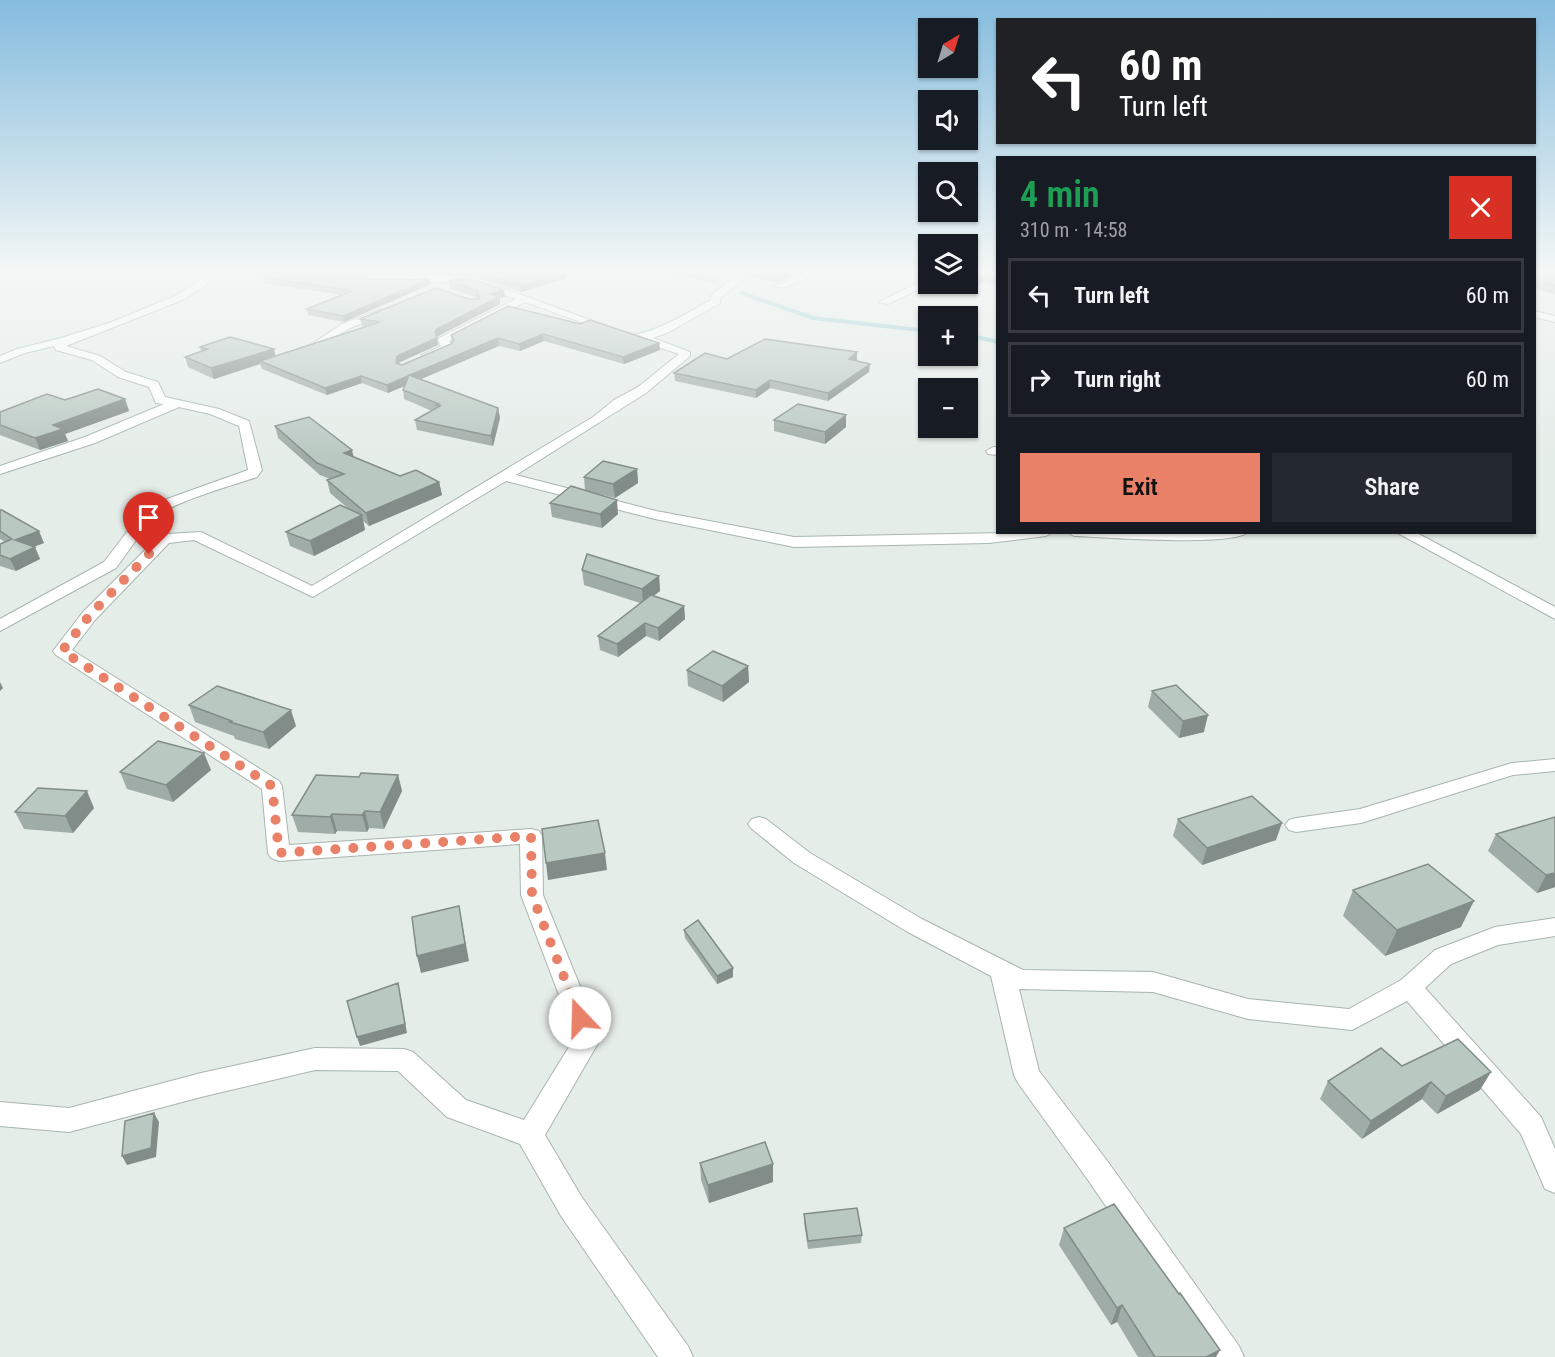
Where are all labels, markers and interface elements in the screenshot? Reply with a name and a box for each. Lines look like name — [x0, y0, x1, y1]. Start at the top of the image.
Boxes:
north arrow — [918, 18, 978, 78]
map controls — [918, 18, 978, 438]
text: 60 m — [1119, 41, 1202, 90]
icon: left — [1020, 42, 1098, 120]
button: sound — [918, 90, 978, 150]
text: Turn left — [1119, 91, 1208, 123]
button: search — [918, 162, 978, 222]
text: 4 min — [1020, 174, 1100, 216]
button: close — [1449, 176, 1512, 239]
text: 310 m · 14:58 — [1020, 218, 1127, 242]
button: layers — [918, 234, 978, 294]
icon: left — [1023, 279, 1056, 312]
text: Turn left — [1074, 283, 1149, 308]
text: 60 m — [1466, 283, 1509, 308]
button: + — [918, 306, 978, 366]
icon: right — [1023, 363, 1056, 396]
text: Turn right — [1074, 367, 1161, 392]
text: 60 m — [1466, 367, 1509, 392]
button: − — [918, 378, 978, 438]
button: Exit — [1020, 453, 1260, 522]
button: Share — [1272, 453, 1512, 522]
pin — [123, 492, 174, 554]
icon: arrive — [132, 501, 165, 534]
position arrow — [548, 986, 612, 1050]

